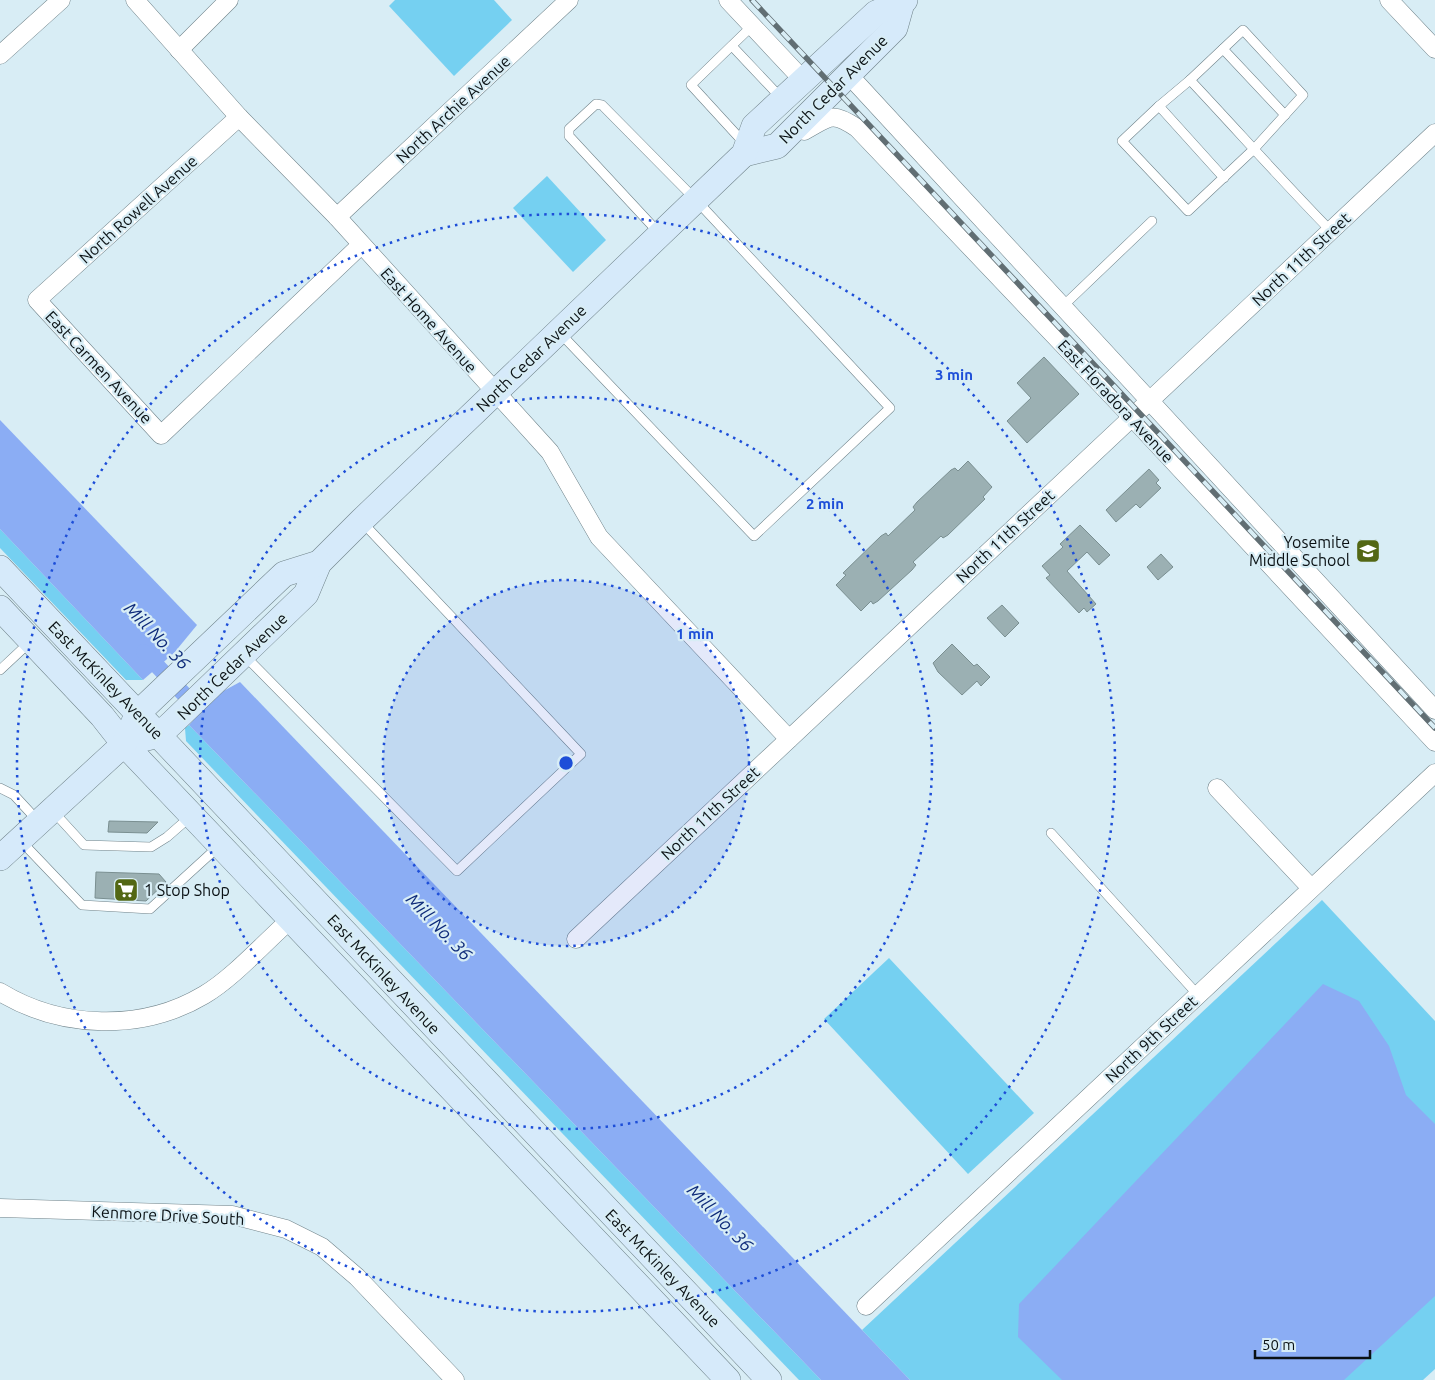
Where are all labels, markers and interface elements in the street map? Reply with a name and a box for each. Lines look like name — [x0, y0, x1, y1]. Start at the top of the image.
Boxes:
street label: North Cedar Avenue — [775, 31, 891, 147]
street label: North Archie Avenue — [392, 52, 514, 166]
street label: North Rowell Avenue — [75, 151, 201, 267]
street label: North 11th Street — [1248, 208, 1354, 309]
street label: East Home Avenue — [377, 264, 481, 376]
street label: North Cedar Avenue — [472, 301, 590, 415]
street label: East Carmen Avenue — [42, 307, 156, 427]
street label: East Floradora Avenue — [1055, 336, 1177, 466]
text: 3 min — [935, 366, 973, 383]
street label: North 11th Street — [952, 485, 1058, 586]
text: 2 min — [806, 495, 844, 512]
place label: Yosemite Middle School — [1249, 533, 1350, 569]
school or university icon: Yosemite Middle School — [1355, 538, 1381, 564]
water label: Mill No. 36 — [121, 598, 195, 673]
street label: North Cedar Avenue — [173, 609, 291, 723]
street label: East McKinley Avenue — [45, 617, 167, 743]
text: 1 min — [676, 625, 714, 642]
centre of rings — [557, 754, 575, 772]
street label: North 11th Street — [657, 762, 763, 863]
supermarket icon: 1 Stop Shop — [113, 877, 139, 903]
place label: 1 Stop Shop — [144, 881, 230, 899]
water label: Mill No. 36 — [403, 889, 477, 964]
street label: East McKinley Avenue — [324, 911, 444, 1037]
street label: North 9th Street — [1101, 991, 1201, 1086]
water label: Mill No. 36 — [684, 1180, 758, 1255]
street label: Kenmore Drive South — [91, 1202, 245, 1228]
street label: East McKinley Avenue — [602, 1205, 724, 1331]
scale bar — [1255, 1328, 1370, 1360]
text: 50 m — [1262, 1336, 1295, 1353]

